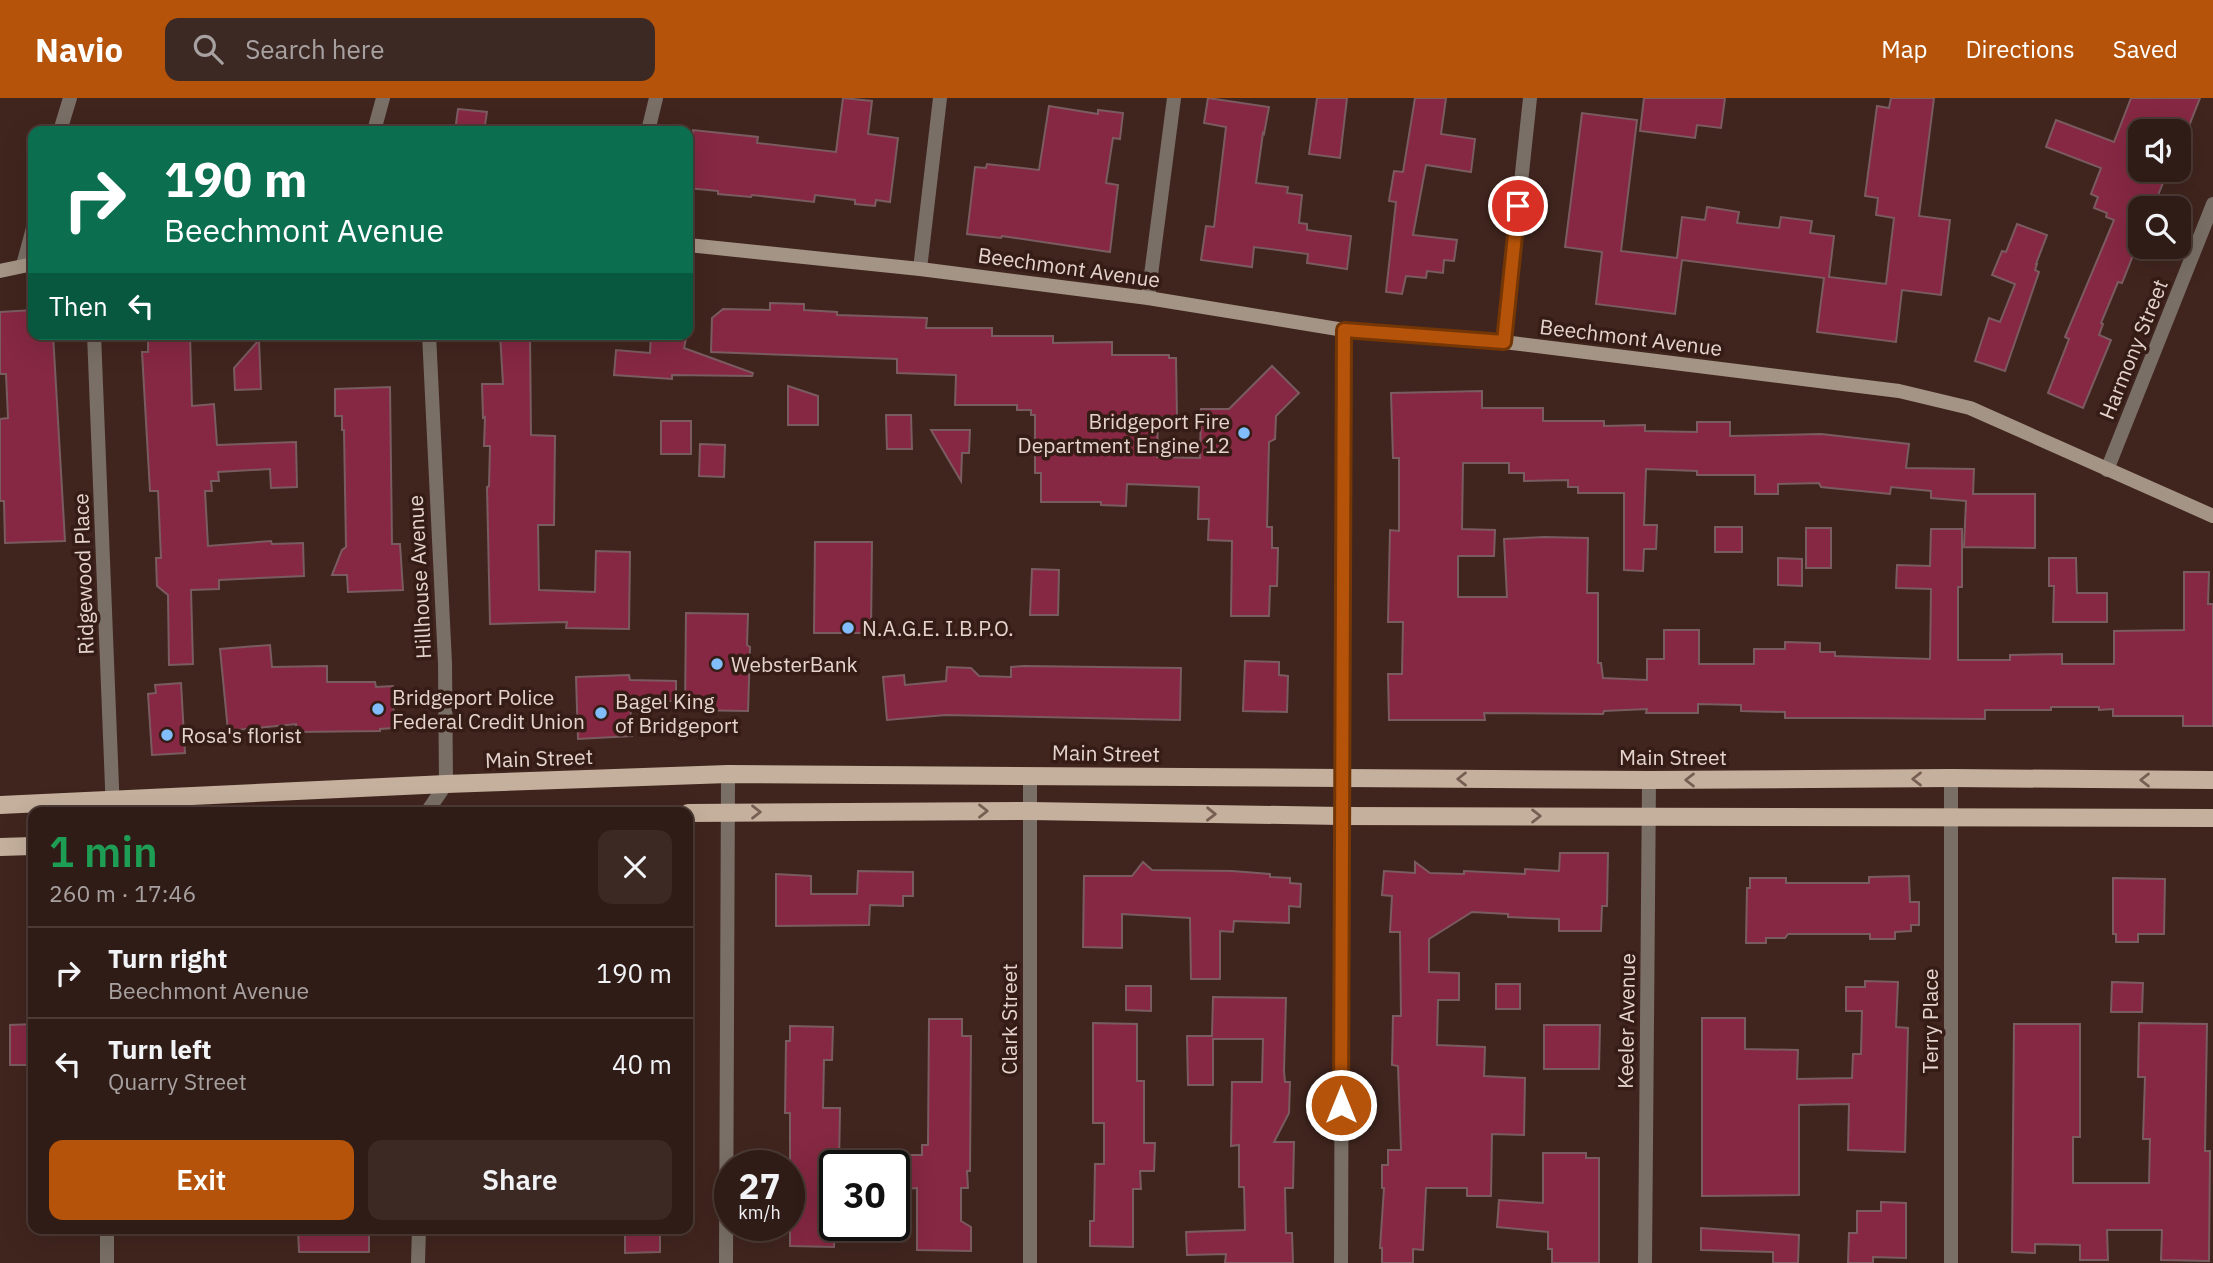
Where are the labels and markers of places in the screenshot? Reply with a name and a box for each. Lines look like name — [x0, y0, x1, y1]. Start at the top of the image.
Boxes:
pin — [1488, 176, 1548, 236]
place label: Bridgeport Fire Department Engine 12 — [1018, 407, 1230, 459]
marker: Bridgeport Fire Department Engine 12 — [1236, 425, 1252, 441]
place label: N.A.G.E. I.B.P.O. — [862, 614, 1014, 642]
marker: N.A.G.E. I.B.P.O. — [840, 620, 856, 636]
place label: WebsterBank — [731, 650, 858, 678]
marker: WebsterBank — [709, 656, 725, 672]
place label: Bridgeport Police Federal Credit Union — [392, 683, 585, 735]
place label: Bagel King of Bridgeport — [615, 687, 739, 739]
marker: Bridgeport Police Federal Credit Union — [370, 701, 386, 717]
marker: Bagel King of Bridgeport — [593, 705, 609, 721]
place label: Rosa's florist — [181, 721, 302, 749]
marker: Rosa's florist — [159, 727, 175, 743]

